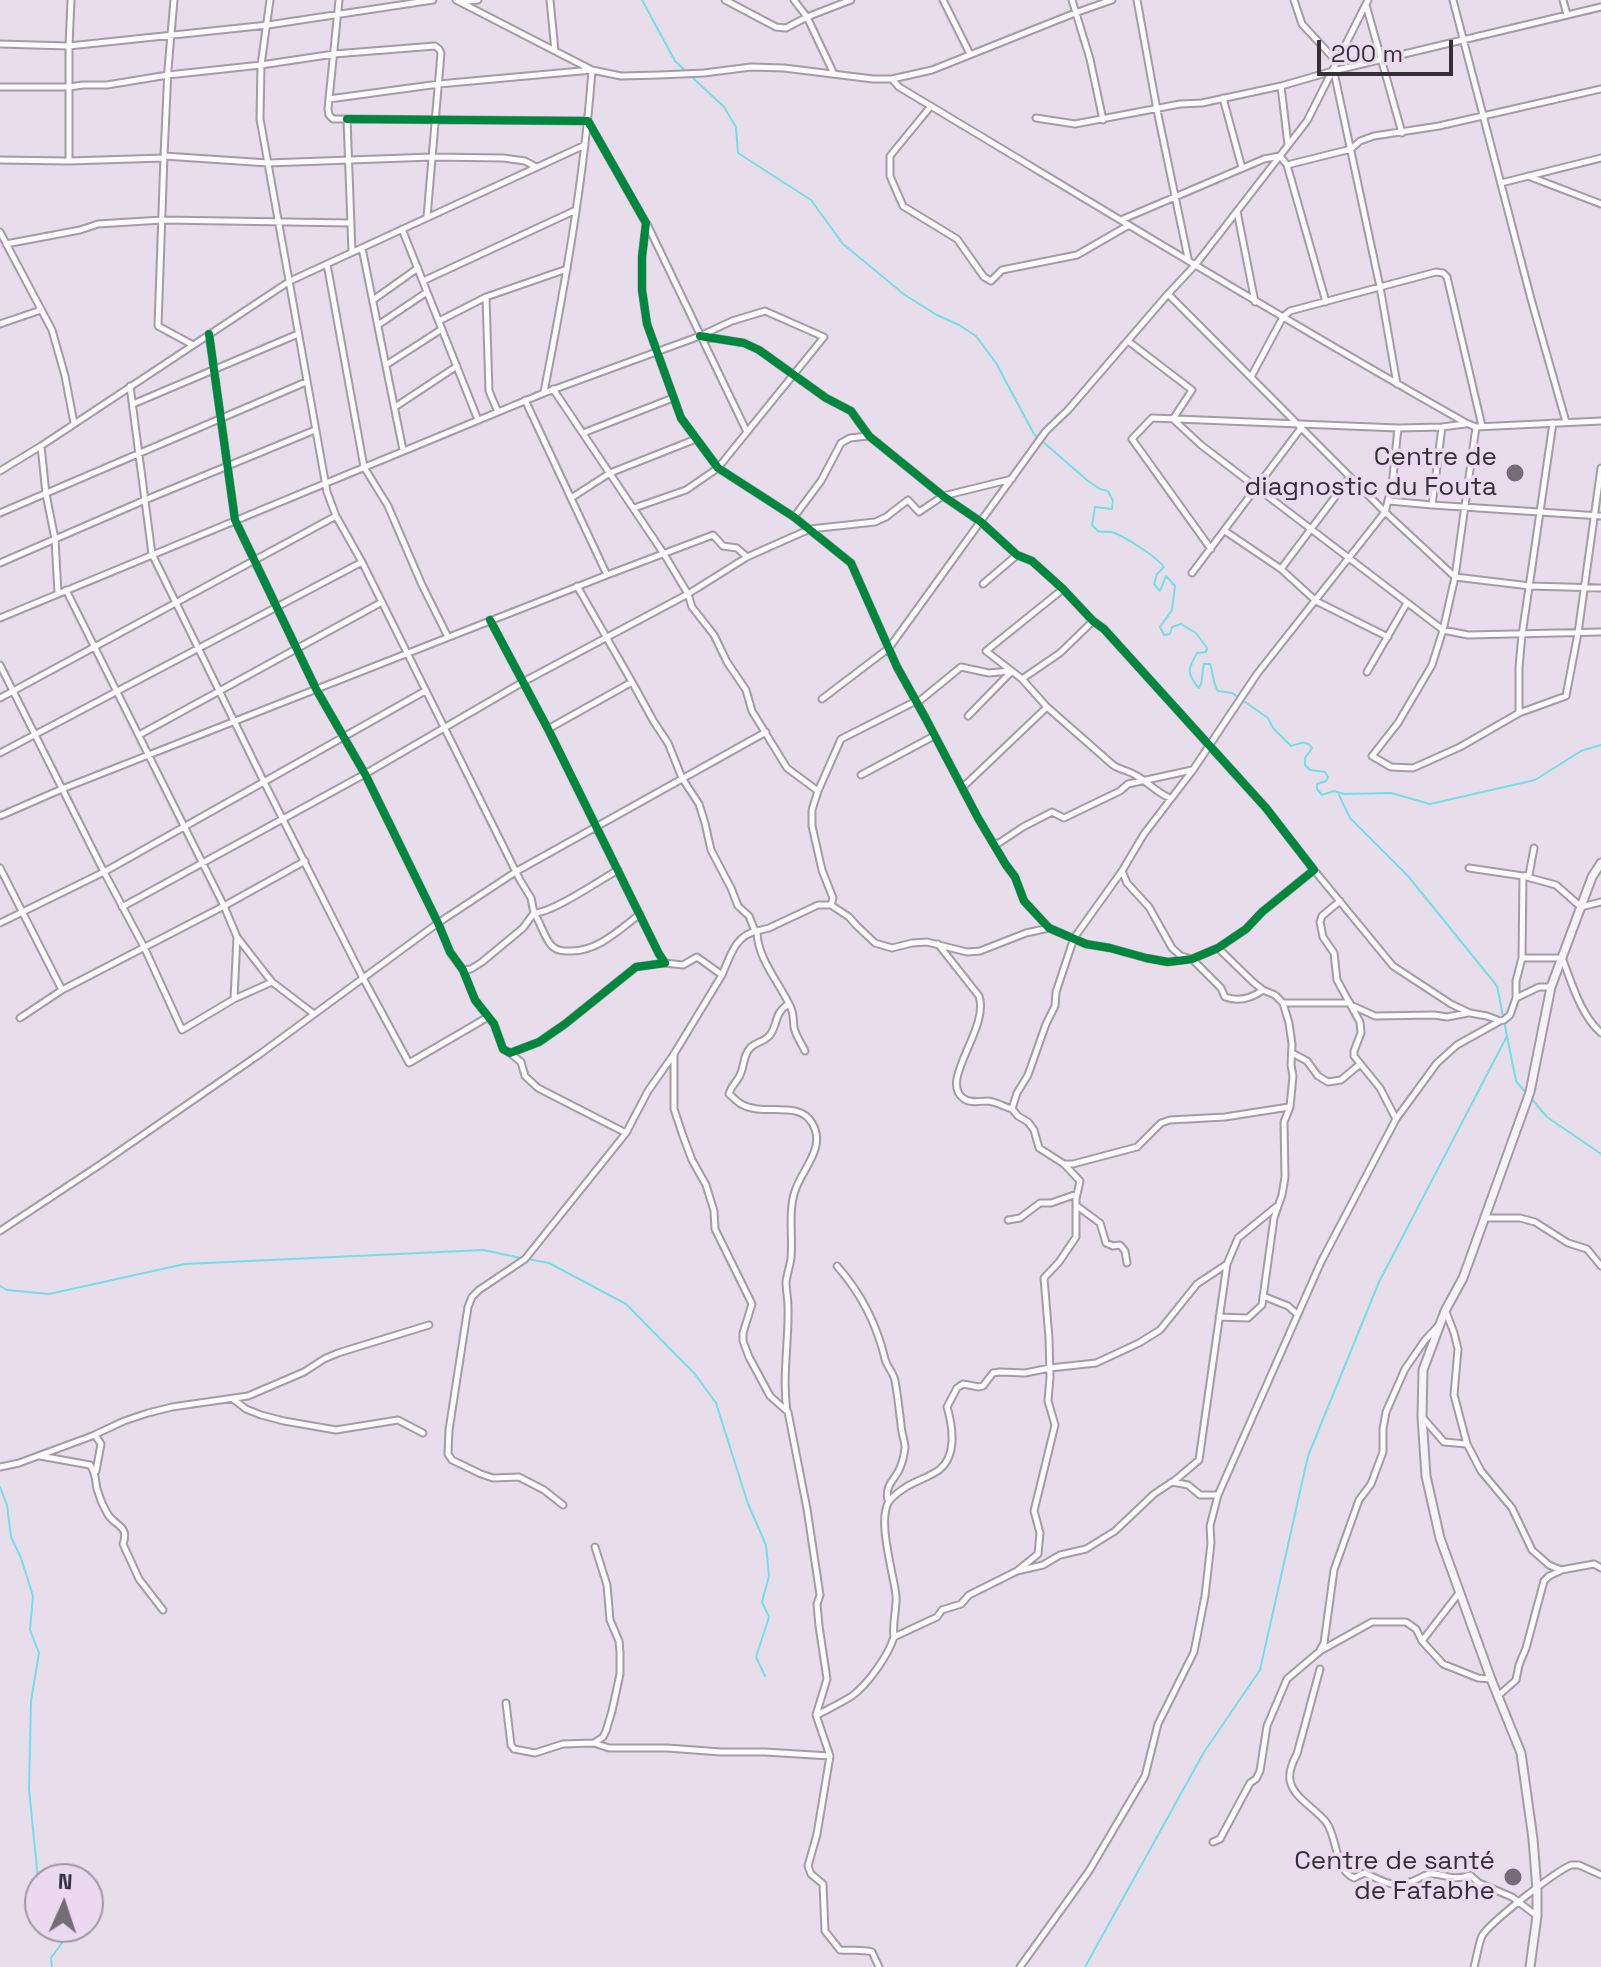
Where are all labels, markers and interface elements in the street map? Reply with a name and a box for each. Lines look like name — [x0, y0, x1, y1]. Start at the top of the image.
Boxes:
scale bar — [1321, 24, 1457, 74]
text: 200 m — [1331, 38, 1403, 69]
place label: Centre de diagnostic du Fouta — [1245, 442, 1497, 504]
marker: Centre de diagnostic du Fouta — [1504, 462, 1526, 484]
place label: Centre de santé de Fafabhe — [1294, 1846, 1495, 1908]
north arrow — [24, 1863, 104, 1943]
marker: Centre de santé de Fafabhe — [1502, 1866, 1524, 1888]
text: N — [57, 1867, 73, 1895]

